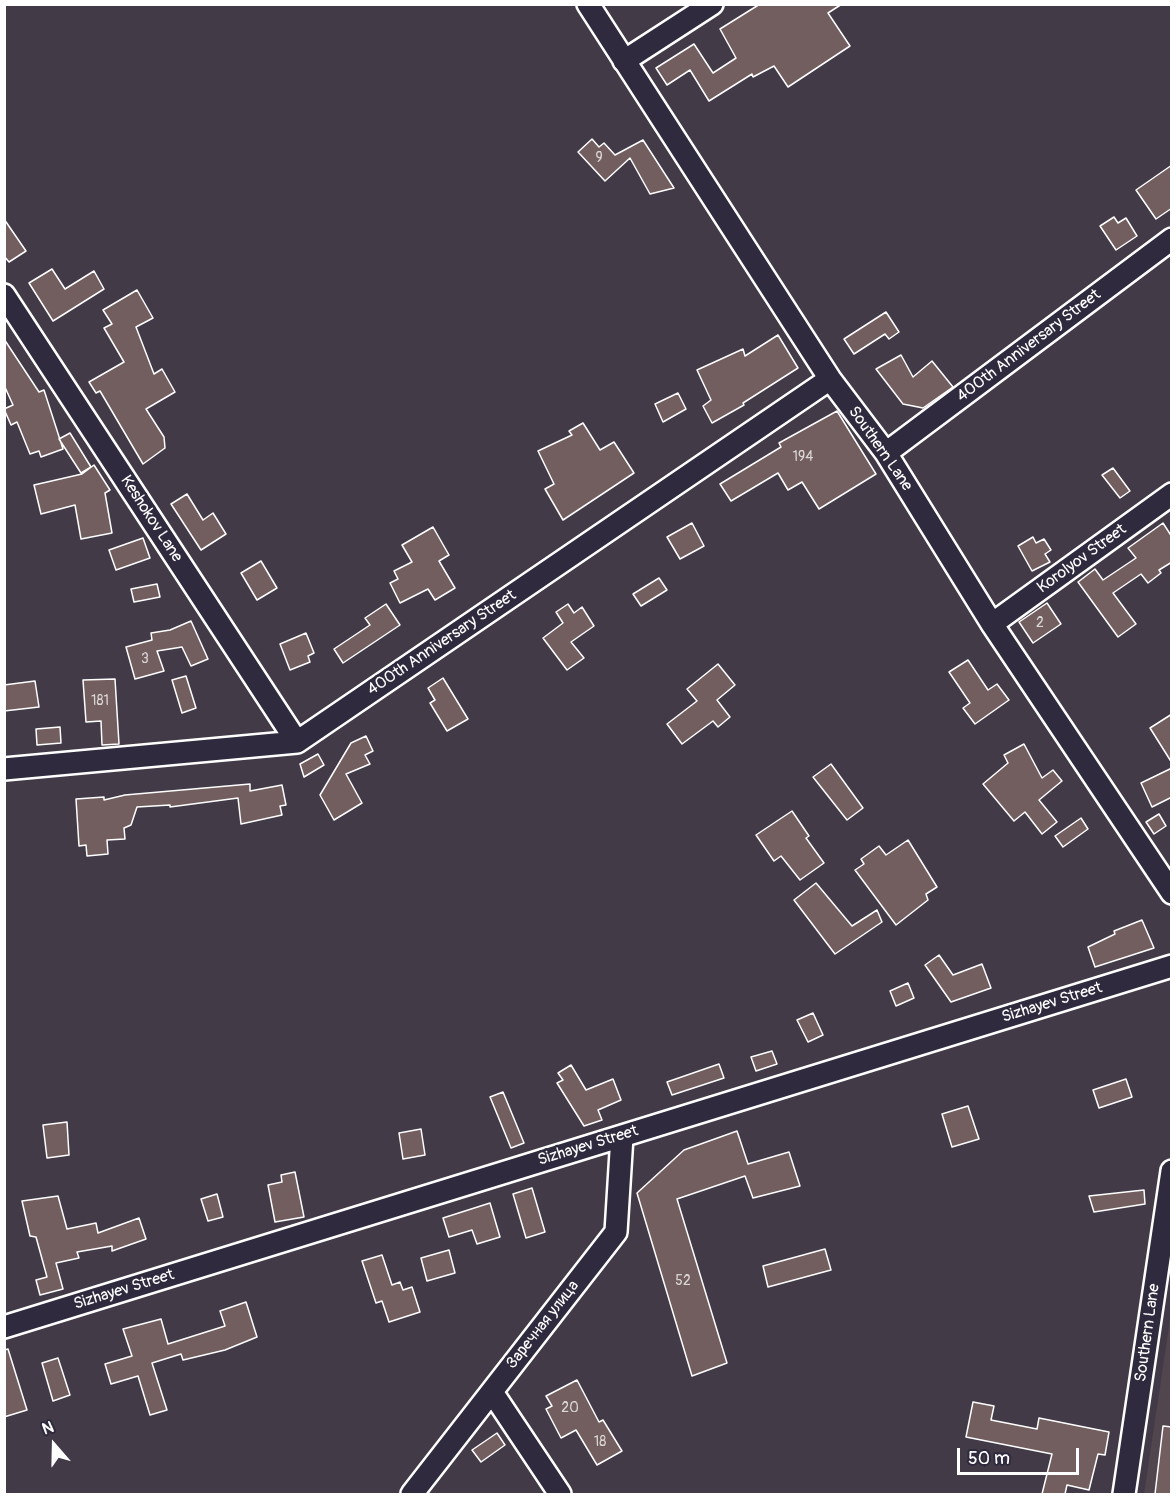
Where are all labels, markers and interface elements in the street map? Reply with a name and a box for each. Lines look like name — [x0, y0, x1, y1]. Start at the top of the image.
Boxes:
house number: 9 — [595, 150, 603, 166]
street label: 400th Anniversary Street — [953, 286, 1105, 406]
street label: Southern Lane — [844, 403, 916, 495]
house number: 194 — [793, 449, 813, 465]
street label: Keshokov Lane — [116, 472, 186, 566]
street label: Korolyov Street — [1034, 520, 1130, 598]
street label: 400th Anniversary Street — [364, 586, 520, 700]
house number: 2 — [1036, 615, 1044, 631]
house number: 3 — [141, 651, 149, 667]
house number: 181 — [91, 693, 109, 709]
street label: Sizhayev Street — [999, 979, 1105, 1027]
street label: Sizhayev Street — [535, 1122, 641, 1170]
street label: Sizhayev Street — [71, 1266, 177, 1314]
house number: 52 — [675, 1273, 691, 1289]
street label: Заречная улица — [503, 1277, 583, 1373]
street label: Southern Lane — [1132, 1283, 1164, 1383]
house number: 20 — [561, 1400, 579, 1416]
north arrow — [24, 1415, 84, 1475]
text: N — [39, 1417, 56, 1439]
house number: 18 — [594, 1434, 606, 1450]
scale bar — [960, 1436, 1082, 1474]
text: 50 m — [968, 1447, 1010, 1470]

